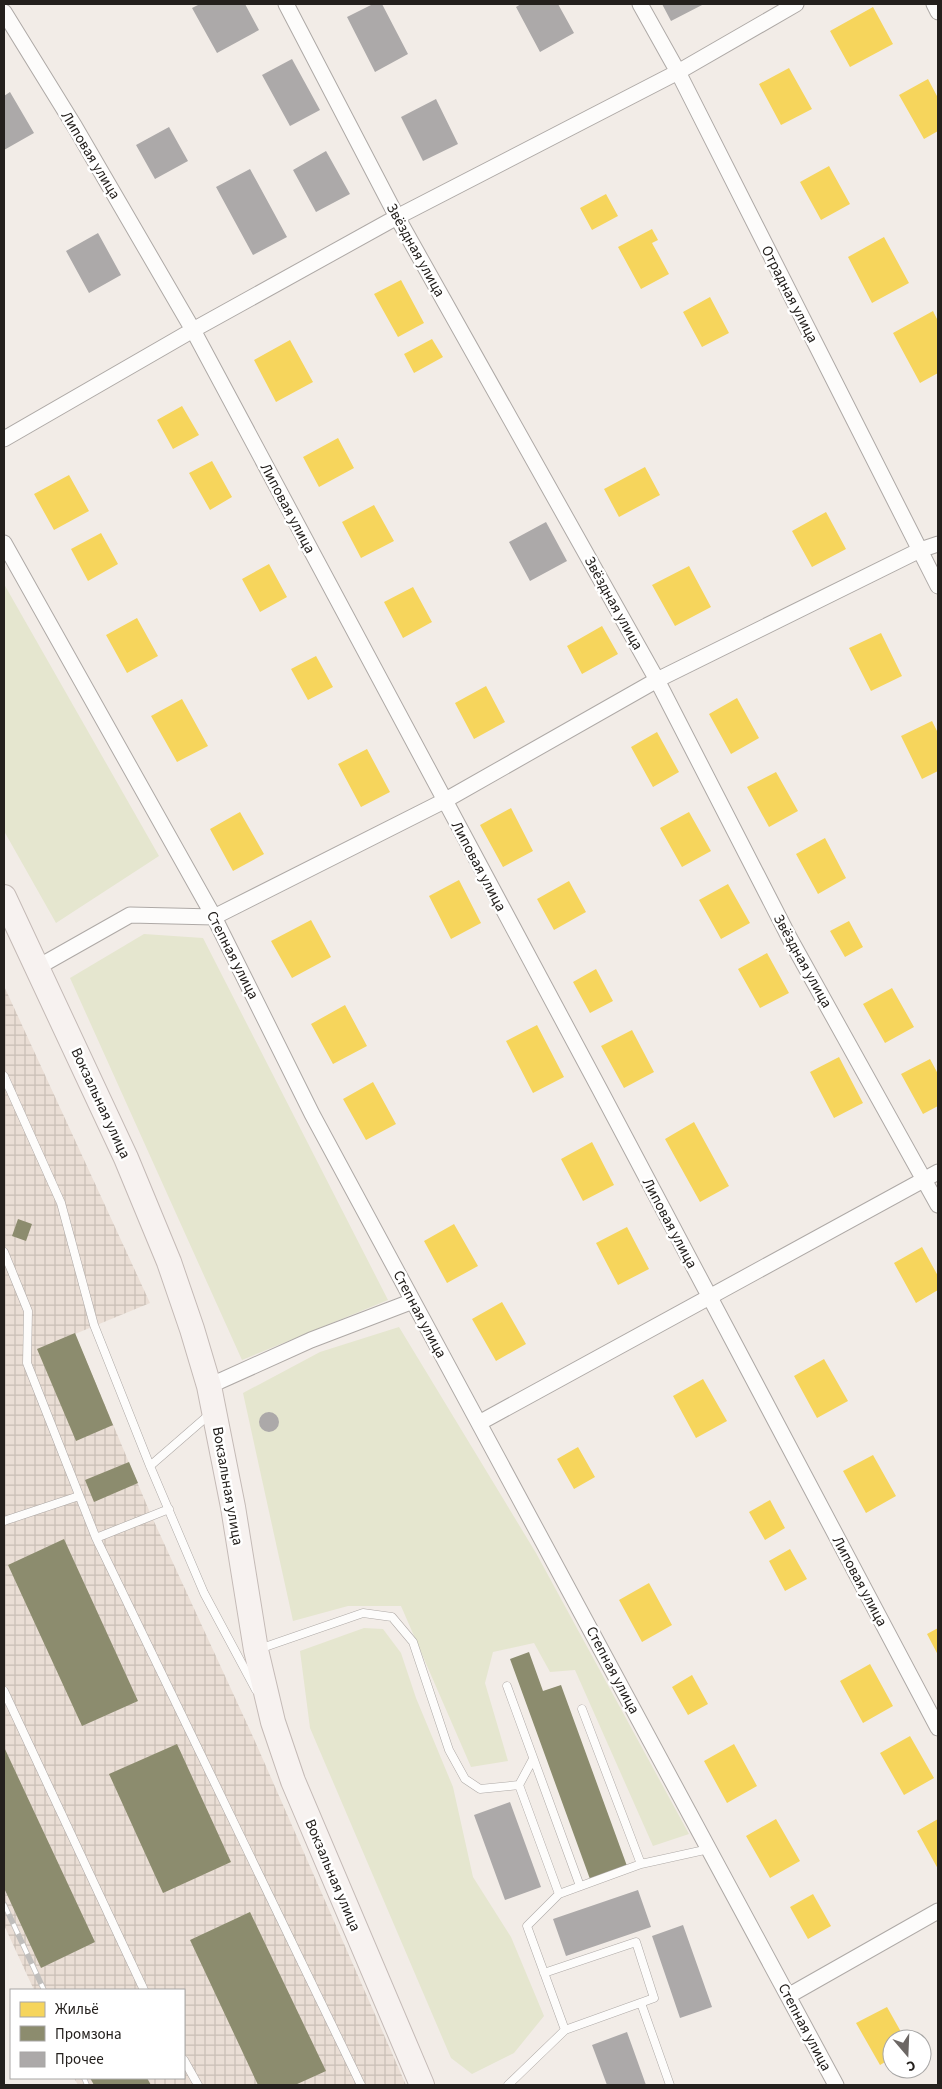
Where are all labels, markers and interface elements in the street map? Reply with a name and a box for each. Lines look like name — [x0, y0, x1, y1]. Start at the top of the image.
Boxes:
street label: Липовая улица — [56, 107, 125, 203]
street label: Звёздная улица — [381, 200, 450, 301]
street label: Отрадная улица — [756, 242, 823, 346]
street label: Липовая улица — [255, 459, 320, 557]
street label: Звёздная улица — [579, 553, 648, 654]
street label: Липовая улица — [446, 817, 511, 915]
street label: Степная улица — [201, 907, 264, 1003]
street label: Звёздная улица — [768, 911, 837, 1012]
street label: Вокзальная улица — [66, 1044, 135, 1162]
street label: Липовая улица — [637, 1174, 702, 1272]
street label: Степная улица — [388, 1267, 452, 1362]
street label: Вокзальная улица — [207, 1425, 248, 1547]
street label: Липовая улица — [827, 1532, 892, 1630]
street label: Степная улица — [581, 1623, 645, 1718]
street label: Вокзальная улица — [299, 1816, 366, 1935]
street label: Степная улица — [773, 1980, 837, 2075]
legend — [10, 1989, 185, 2079]
text: Жильё — [55, 1999, 99, 2020]
text: Промзона — [55, 2024, 122, 2045]
north arrow — [882, 2029, 932, 2079]
text: Прочее — [55, 2049, 104, 2070]
text: С — [904, 2055, 918, 2076]

